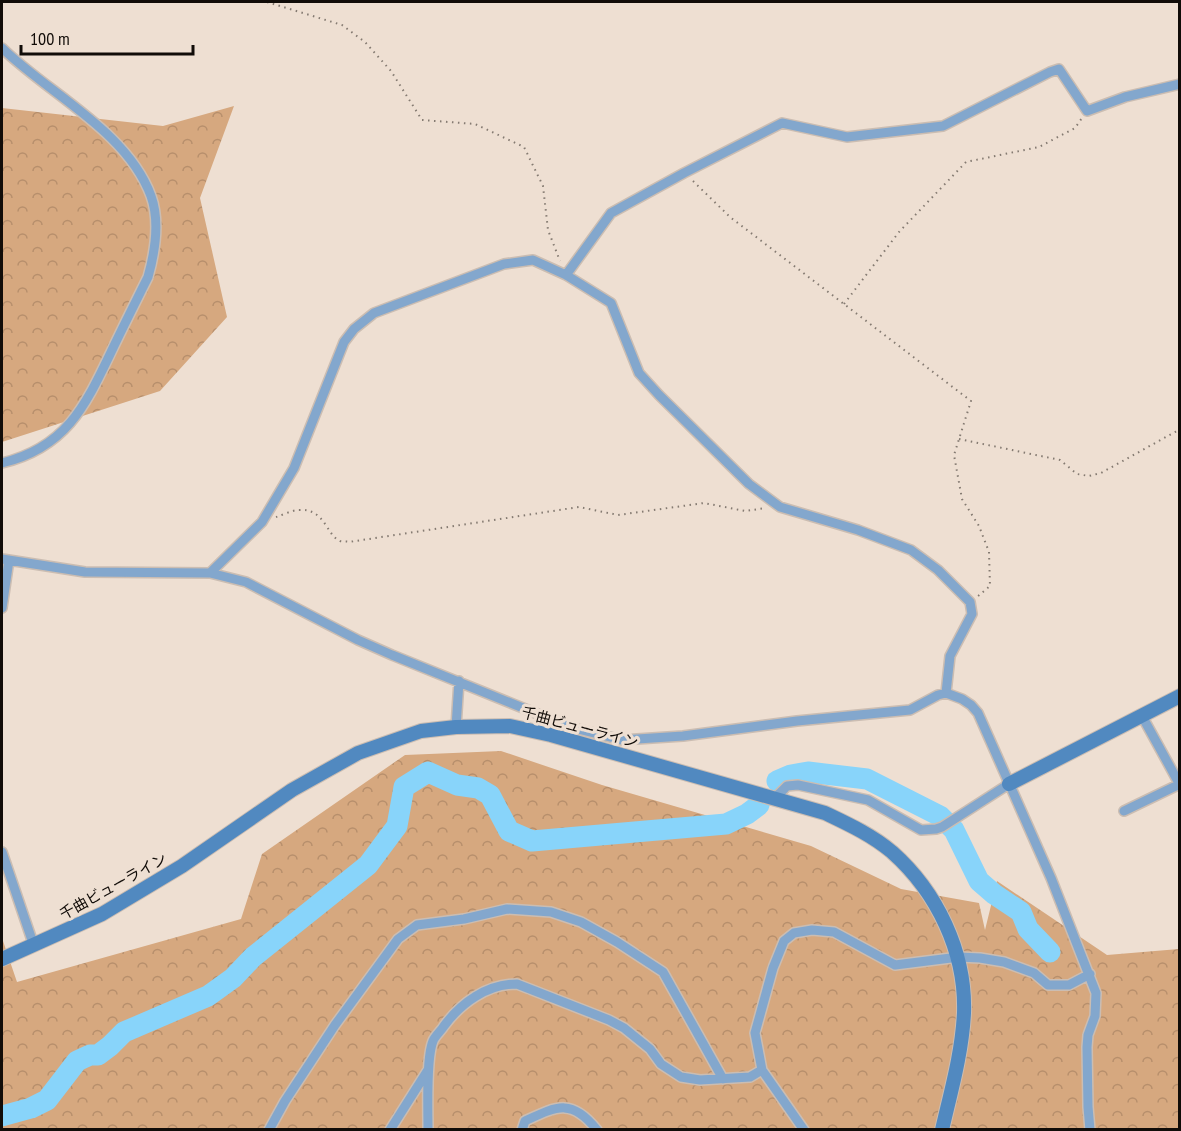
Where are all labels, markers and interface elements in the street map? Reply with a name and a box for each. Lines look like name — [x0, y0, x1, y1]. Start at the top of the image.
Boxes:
scale bar — [21, 18, 194, 56]
text: 100 m — [30, 27, 70, 50]
street label: 千曲ビューライン — [520, 702, 640, 752]
street label: 千曲ビューライン — [56, 849, 170, 923]

